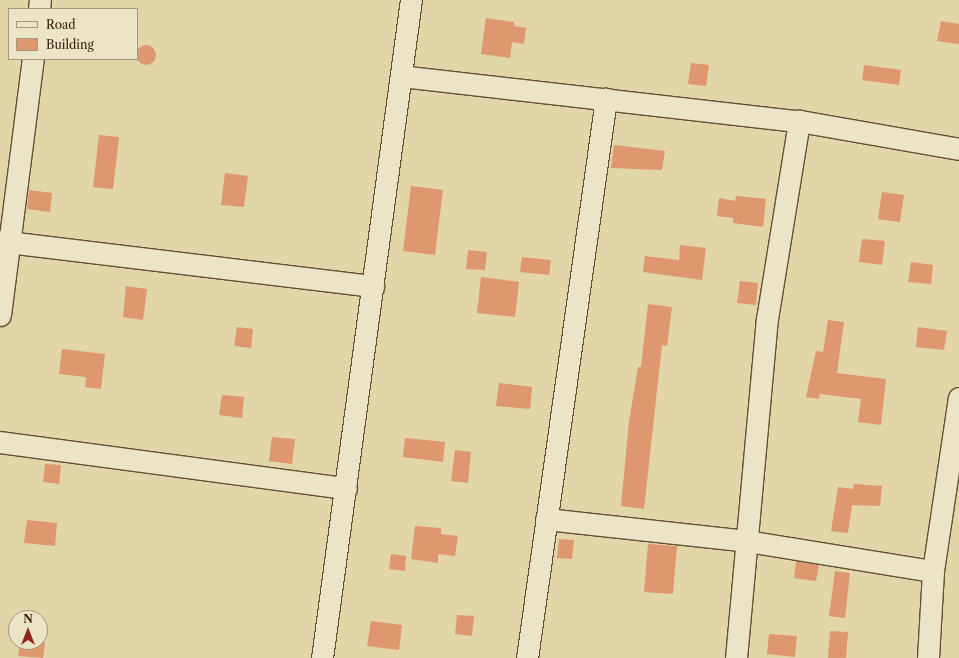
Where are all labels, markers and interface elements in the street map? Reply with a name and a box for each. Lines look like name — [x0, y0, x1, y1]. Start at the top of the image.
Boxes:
legend — [8, 8, 138, 60]
text: Road — [46, 17, 76, 32]
text: Building — [46, 37, 94, 52]
north arrow — [8, 610, 48, 650]
text: N — [23, 612, 33, 626]

